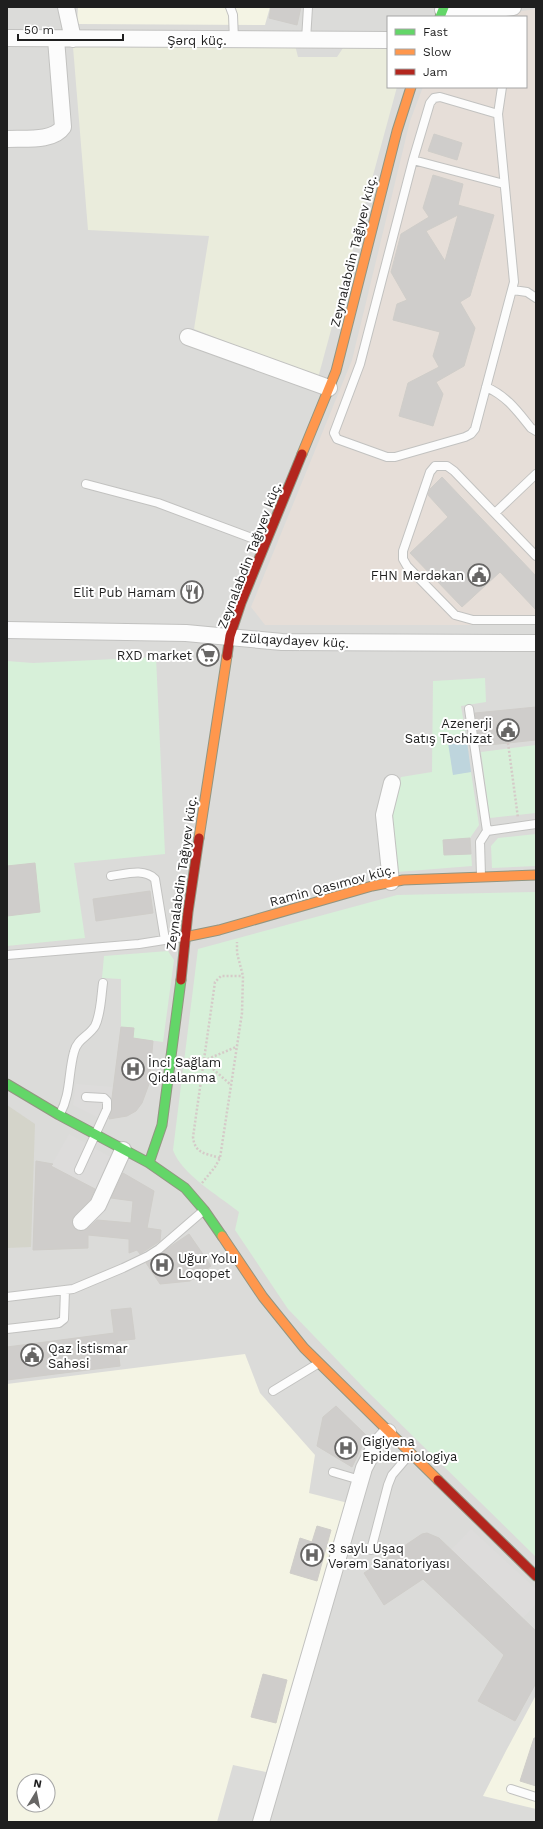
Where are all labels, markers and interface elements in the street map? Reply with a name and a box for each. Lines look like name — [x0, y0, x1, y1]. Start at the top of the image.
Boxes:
scale bar — [18, 16, 123, 42]
legend — [387, 16, 527, 88]
text: 50 m — [24, 23, 54, 37]
text: Fast — [423, 25, 448, 39]
street label: Şərq küç. — [167, 33, 227, 48]
text: Slow — [423, 45, 451, 59]
text: Jam — [423, 65, 448, 79]
street label: Zeynalabdin Tağıyev küç. — [327, 174, 380, 328]
street label: Zeynalabdin Tağıyev küç. — [215, 480, 284, 631]
public building icon: FHN Mərdəkan — [466, 562, 492, 588]
place label: FHN Mərdəkan — [371, 568, 464, 583]
restaurant icon: Elit Pub Hamam — [179, 579, 205, 605]
place label: Elit Pub Hamam — [73, 585, 176, 600]
street label: Zülqaydayev küç. — [241, 630, 349, 651]
supermarket icon: RXD market — [195, 642, 221, 668]
place label: RXD market — [117, 648, 193, 663]
place label: Azenerji Satış Təchizat — [405, 716, 493, 746]
public building icon: Azenerji Satış Təchizat — [495, 717, 521, 743]
street label: Zeynalabdin Tağıyev küç. — [163, 795, 200, 951]
street label: Ramin Qasımov küç. — [268, 862, 396, 909]
place label: İnci Sağlam Qidalanma — [148, 1055, 221, 1085]
hospital icon: İnci Sağlam Qidalanma — [120, 1056, 146, 1082]
place label: Uğur Yolu Loqopet — [178, 1251, 237, 1281]
hospital icon: Uğur Yolu Loqopet — [149, 1252, 175, 1278]
place label: Qaz İstismar Sahəsi — [48, 1341, 128, 1371]
public building icon: Qaz İstismar Sahəsi — [19, 1342, 45, 1368]
place label: Gigiyena Epidemiologiya — [362, 1434, 458, 1464]
hospital icon: Gigiyena Epidemiologiya — [333, 1435, 359, 1461]
place label: 3 saylı Uşaq Vərəm Sanatoriyası — [328, 1541, 450, 1571]
hospital icon: 3 saylı Uşaq Vərəm Sanatoriyası — [299, 1542, 325, 1568]
north arrow — [16, 1773, 56, 1813]
text: N — [33, 1777, 43, 1791]

